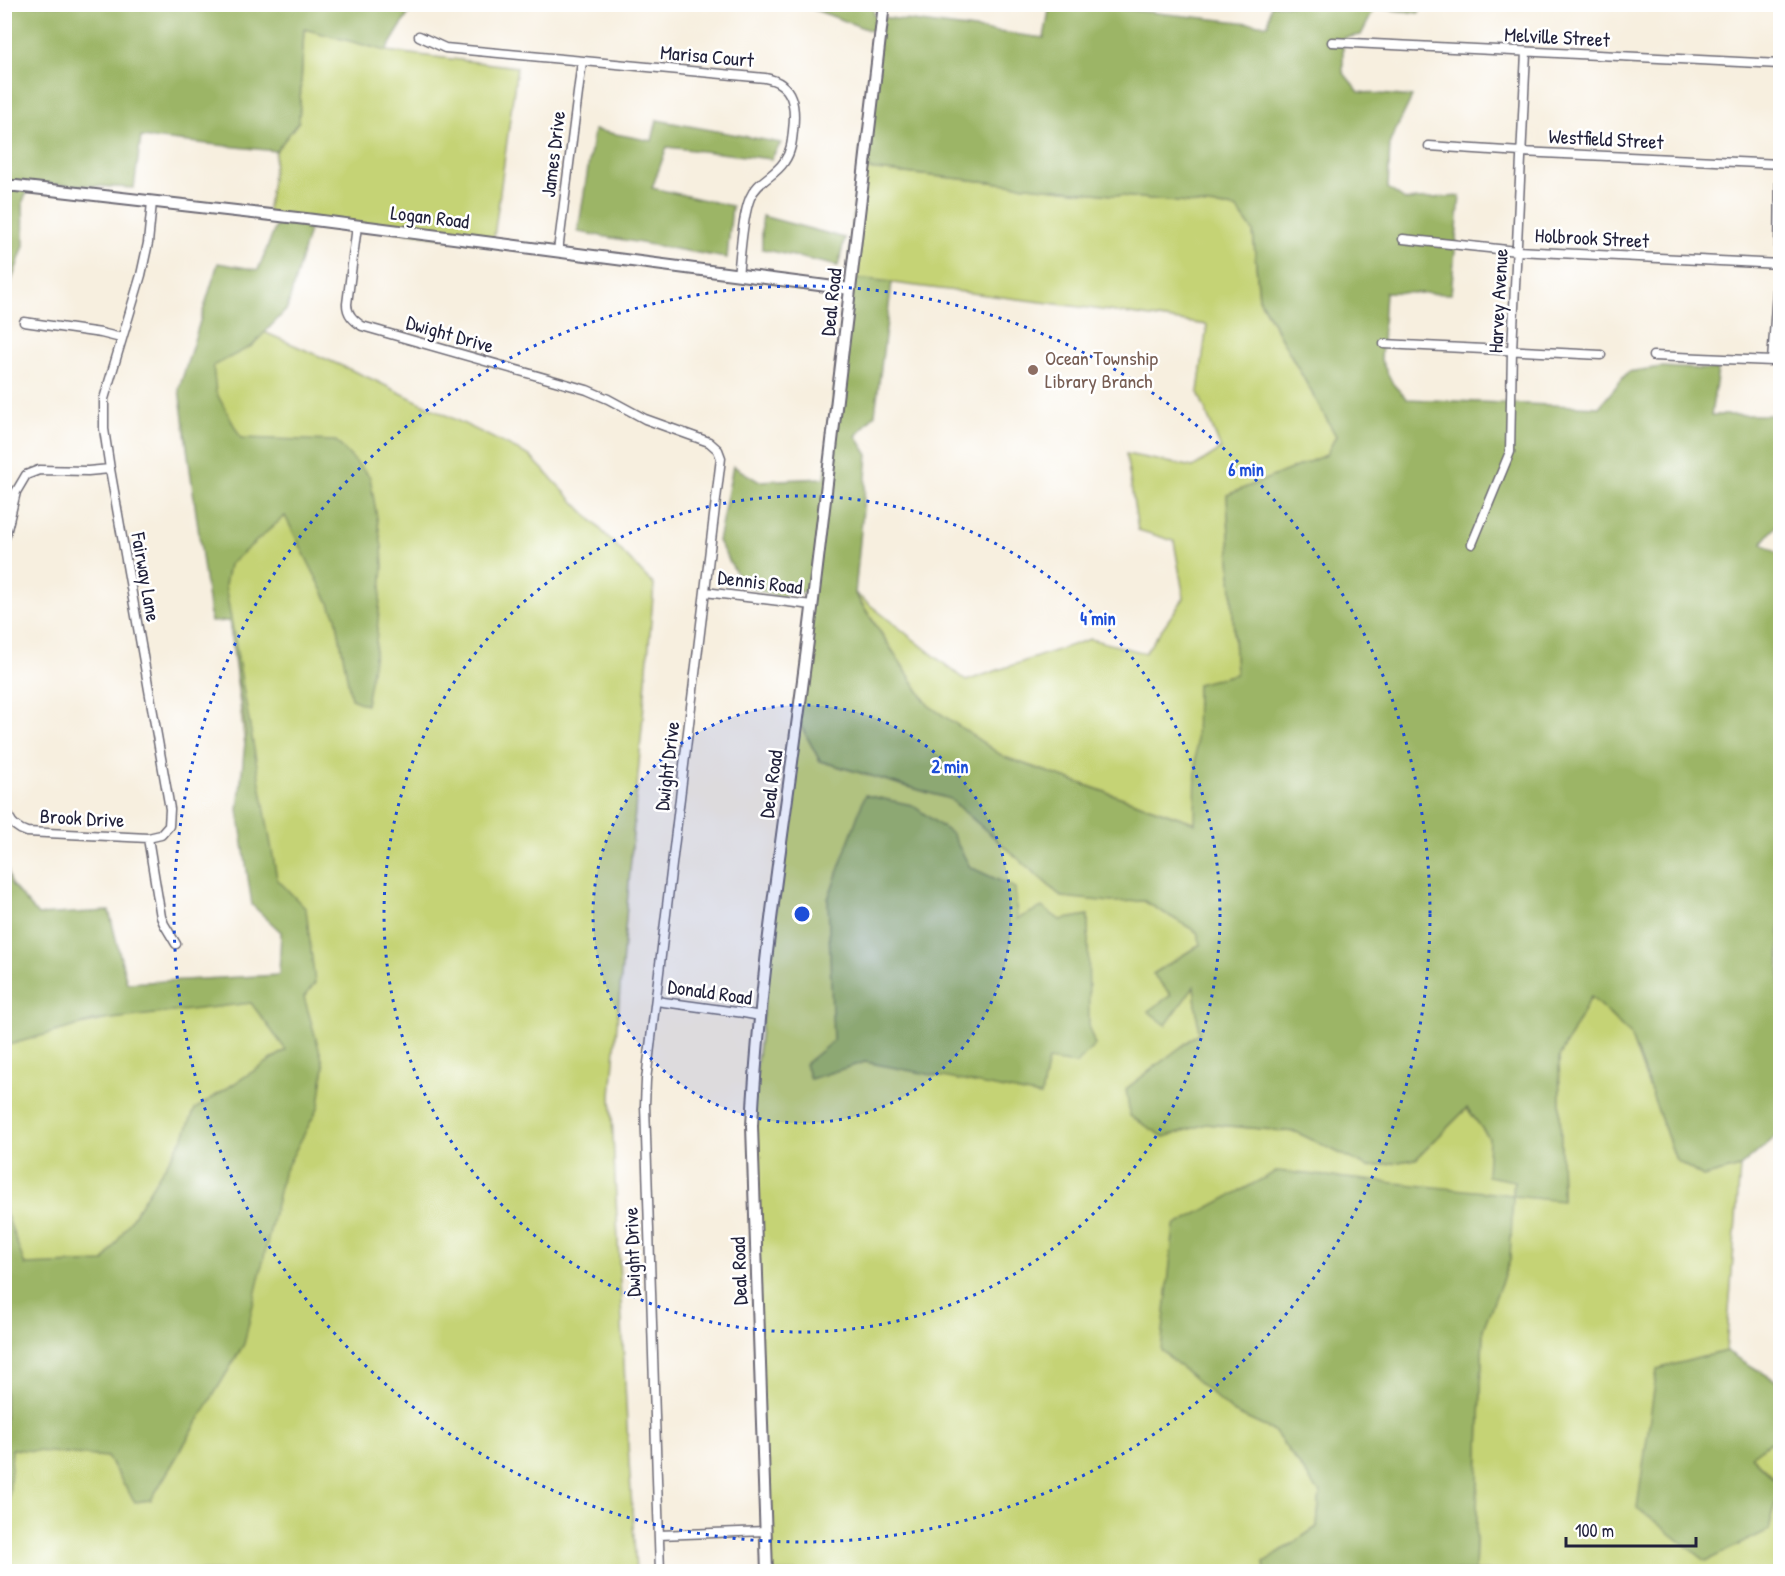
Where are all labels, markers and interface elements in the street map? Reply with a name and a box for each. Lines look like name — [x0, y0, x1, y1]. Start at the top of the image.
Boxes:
street label: Melville Street — [1504, 20, 1611, 53]
street label: Marisa Court — [659, 38, 756, 73]
street label: James Drive — [534, 109, 571, 199]
street label: Westfield Street — [1548, 122, 1665, 155]
street label: Logan Road — [389, 198, 471, 235]
street label: Holbrook Street — [1534, 221, 1651, 254]
street label: Harvey Avenue — [1481, 248, 1514, 354]
street label: Deal Road — [814, 267, 848, 337]
street label: Dwight Drive — [403, 308, 497, 359]
place label: Ocean Township Library Branch — [1045, 344, 1159, 394]
marker: Ocean Township Library Branch — [1026, 363, 1040, 377]
text: 6 min — [1228, 457, 1264, 482]
street label: Fairway Lane — [125, 529, 168, 624]
street label: Dennis Road — [716, 563, 804, 600]
text: 4 min — [1080, 606, 1116, 631]
street label: Dwight Drive — [648, 720, 685, 812]
street label: Deal Road — [752, 748, 789, 819]
text: 2 min — [932, 754, 968, 779]
street label: Brook Drive — [39, 802, 125, 833]
centre of rings — [792, 904, 812, 924]
street label: Donald Road — [666, 972, 754, 1011]
street label: Dwight Drive — [616, 1207, 647, 1297]
street label: Deal Road — [724, 1236, 753, 1305]
scale bar — [1566, 1510, 1696, 1548]
text: 100 m — [1575, 1518, 1614, 1543]

